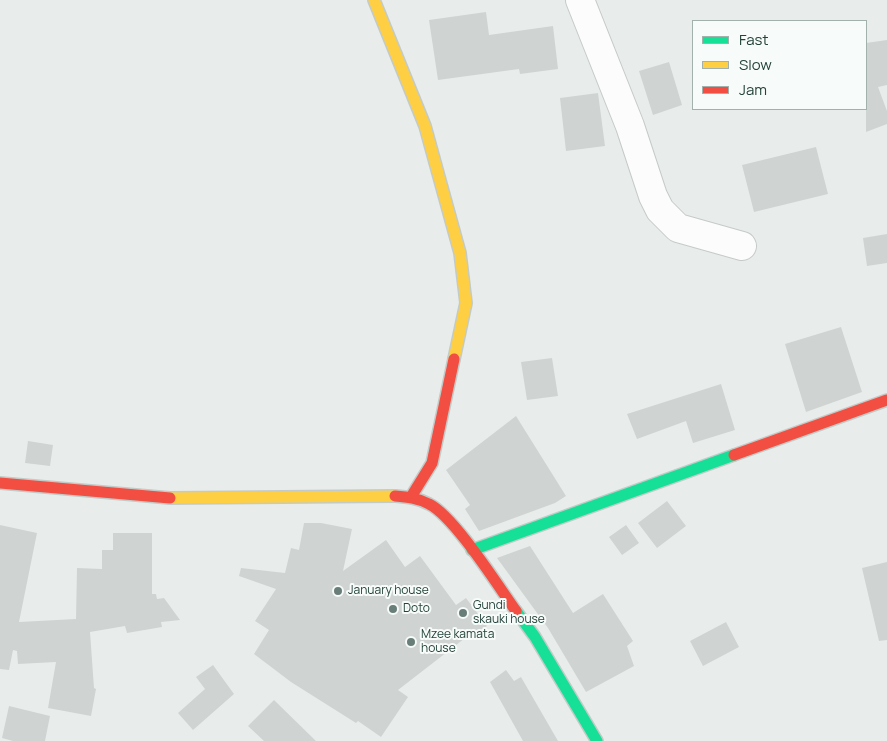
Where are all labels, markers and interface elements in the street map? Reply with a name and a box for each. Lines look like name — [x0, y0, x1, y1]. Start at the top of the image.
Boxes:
legend — [692, 20, 867, 110]
text: Fast — [739, 29, 768, 50]
text: Slow — [739, 54, 772, 75]
text: Jam — [739, 79, 767, 100]
place label: January house — [348, 584, 429, 598]
marker: January house — [332, 585, 344, 597]
place label: Gundi skauki house — [473, 599, 545, 627]
place label: Doto — [403, 602, 430, 616]
marker: Doto — [387, 603, 399, 615]
marker: Gundi skauki house — [457, 607, 469, 619]
place label: Mzee kamata house — [421, 628, 494, 656]
marker: Mzee kamata house — [405, 636, 417, 648]

